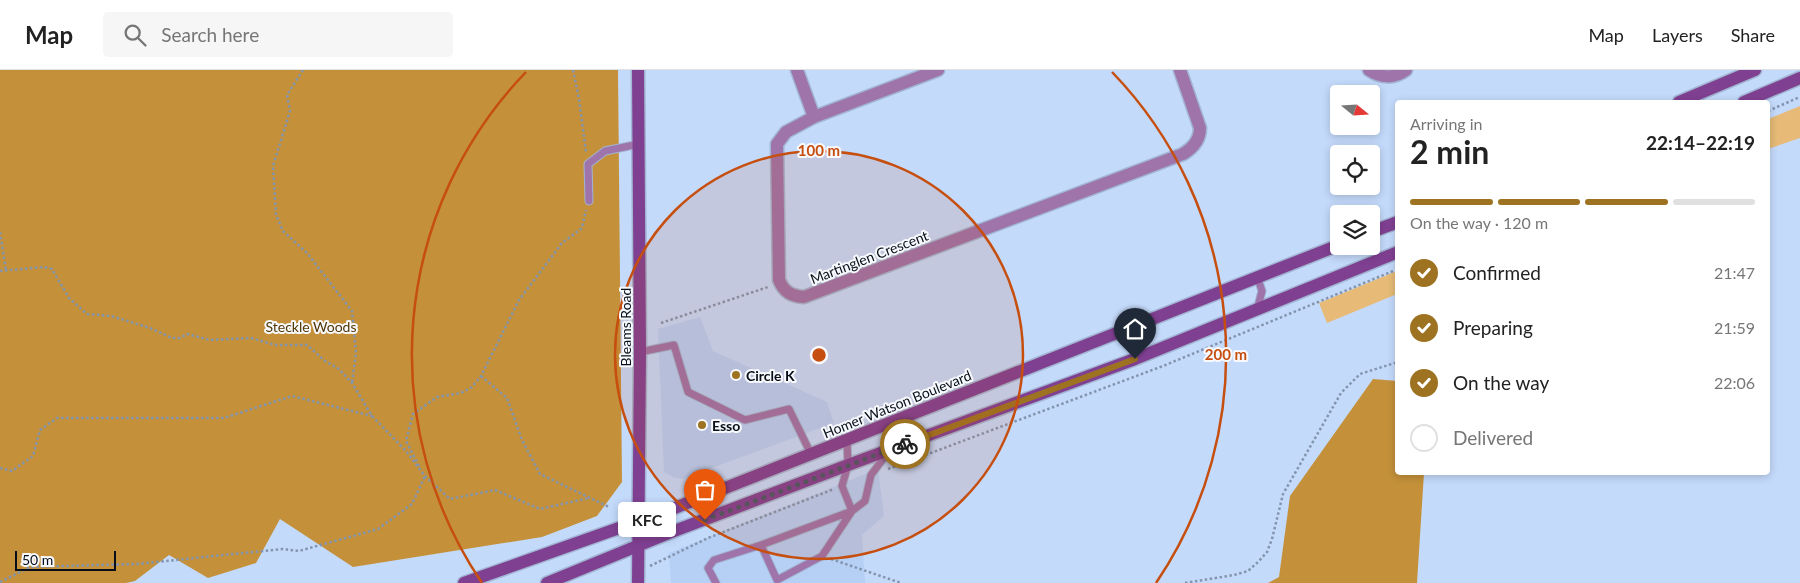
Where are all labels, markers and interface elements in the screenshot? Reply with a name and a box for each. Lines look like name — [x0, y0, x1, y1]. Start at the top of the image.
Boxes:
search box — [103, 12, 453, 57]
text: Map — [25, 20, 73, 49]
icon: search — [121, 21, 149, 49]
text: Search here — [161, 23, 259, 46]
text: Map — [1588, 24, 1624, 46]
text: Layers — [1652, 24, 1703, 46]
text: Share — [1731, 24, 1775, 46]
north arrow — [1330, 85, 1380, 135]
map controls — [1330, 85, 1380, 255]
text: Arriving in — [1410, 114, 1483, 133]
text: 22:14–22:19 — [1646, 131, 1755, 154]
text: 2 min — [1410, 132, 1489, 171]
text: 100 m — [798, 141, 840, 159]
button: locate — [1330, 145, 1380, 195]
button: layers — [1330, 205, 1380, 255]
text: On the way · 120 m — [1410, 213, 1548, 232]
street label: Martinglen Crescent — [808, 227, 930, 287]
icon: check — [1410, 259, 1438, 287]
text: Confirmed — [1453, 261, 1541, 284]
text: 21:47 — [1714, 263, 1755, 282]
street label: Bleams Road — [617, 288, 634, 366]
pin — [1114, 308, 1156, 359]
icon: check — [1410, 314, 1438, 342]
icon: home — [1121, 315, 1149, 343]
text: Preparing — [1453, 316, 1533, 339]
park label: Steckle Woods — [265, 318, 357, 335]
text: 21:59 — [1714, 318, 1755, 337]
text: 200 m — [1205, 345, 1247, 363]
centre of rings — [810, 346, 828, 364]
street label: Homer Watson Boulevard — [820, 366, 974, 442]
place label: Circle K — [746, 367, 795, 384]
marker: Circle K — [730, 369, 742, 381]
icon: check — [1410, 369, 1438, 397]
text: On the way — [1453, 371, 1549, 394]
text: 22:06 — [1714, 373, 1755, 392]
place label: Esso — [712, 417, 740, 434]
marker: Esso — [696, 419, 708, 431]
courier — [880, 419, 930, 469]
text: Delivered — [1453, 426, 1533, 449]
icon: bike — [891, 430, 919, 458]
pin — [684, 469, 726, 520]
icon: bag — [691, 476, 719, 504]
callout: KFC — [618, 502, 675, 538]
text: KFC — [632, 510, 662, 529]
scale bar — [15, 548, 116, 571]
text: 50 m — [22, 551, 53, 568]

